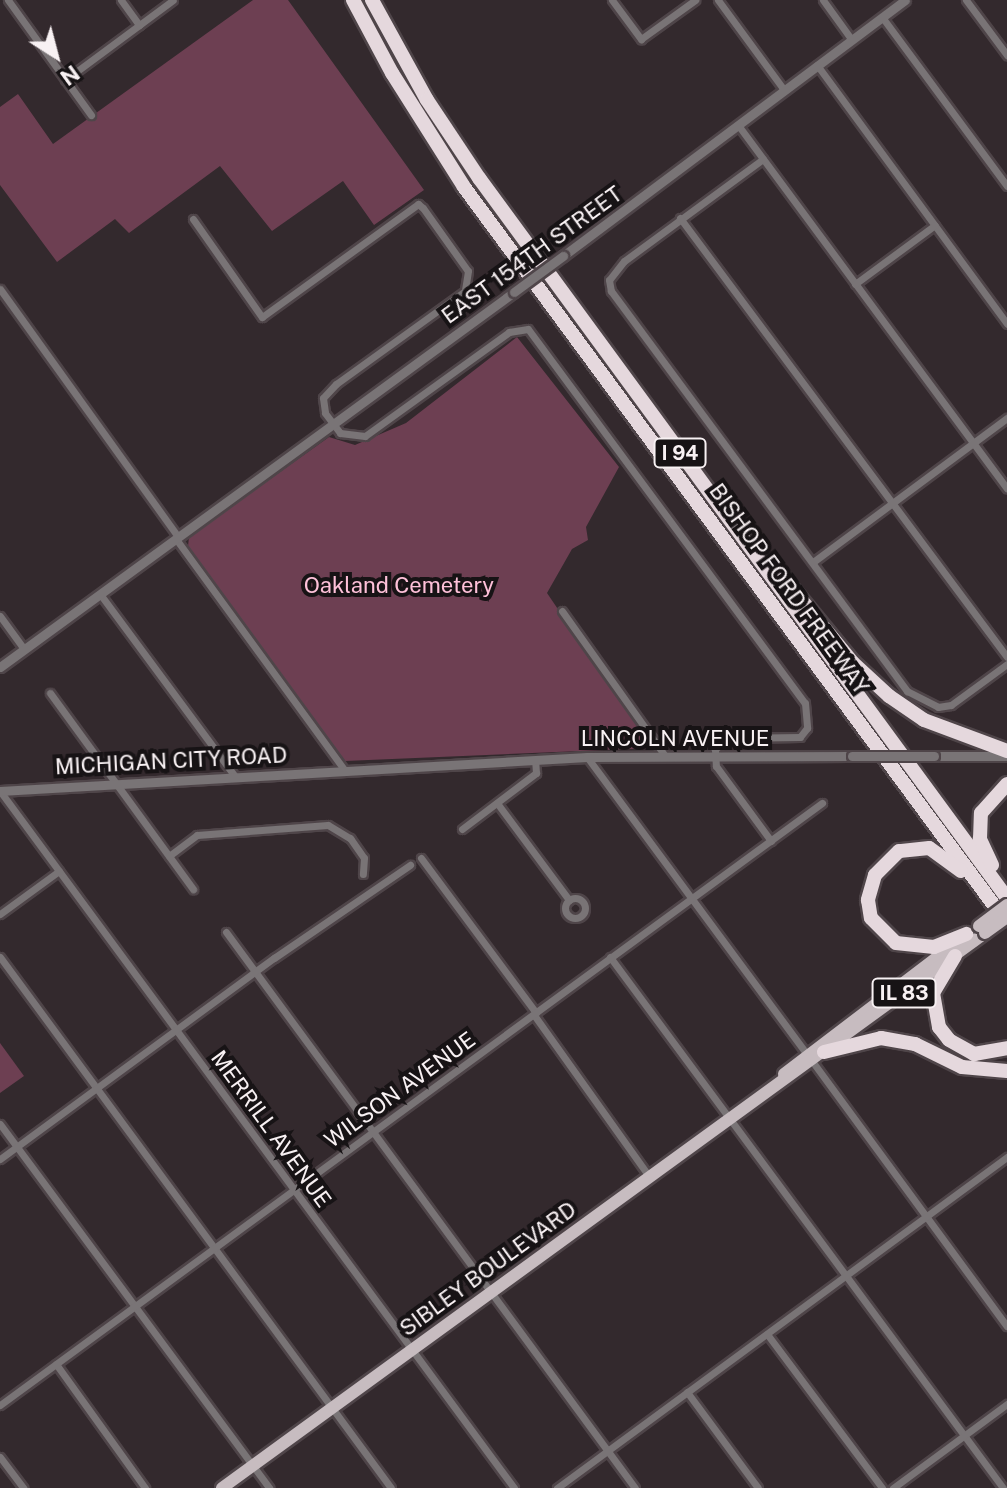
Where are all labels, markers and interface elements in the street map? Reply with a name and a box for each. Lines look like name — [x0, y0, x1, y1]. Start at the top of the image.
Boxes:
north arrow — [16, 16, 96, 96]
text: N — [56, 60, 85, 91]
street label: EAST 154TH STREET — [437, 181, 627, 329]
road number: I 94 — [652, 437, 708, 469]
street label: BISHOP FORD FREEWAY — [704, 478, 874, 700]
park label: Oakland Cemetery — [304, 573, 494, 599]
street label: LINCOLN AVENUE — [581, 726, 769, 752]
street label: MICHIGAN CITY ROAD — [54, 742, 288, 780]
road number: IL 83 — [870, 977, 938, 1009]
street label: WILSON AVENUE — [319, 1026, 481, 1154]
street label: MERRILL AVENUE — [205, 1045, 337, 1213]
street label: SIBLEY BOULEVARD — [395, 1196, 581, 1342]

